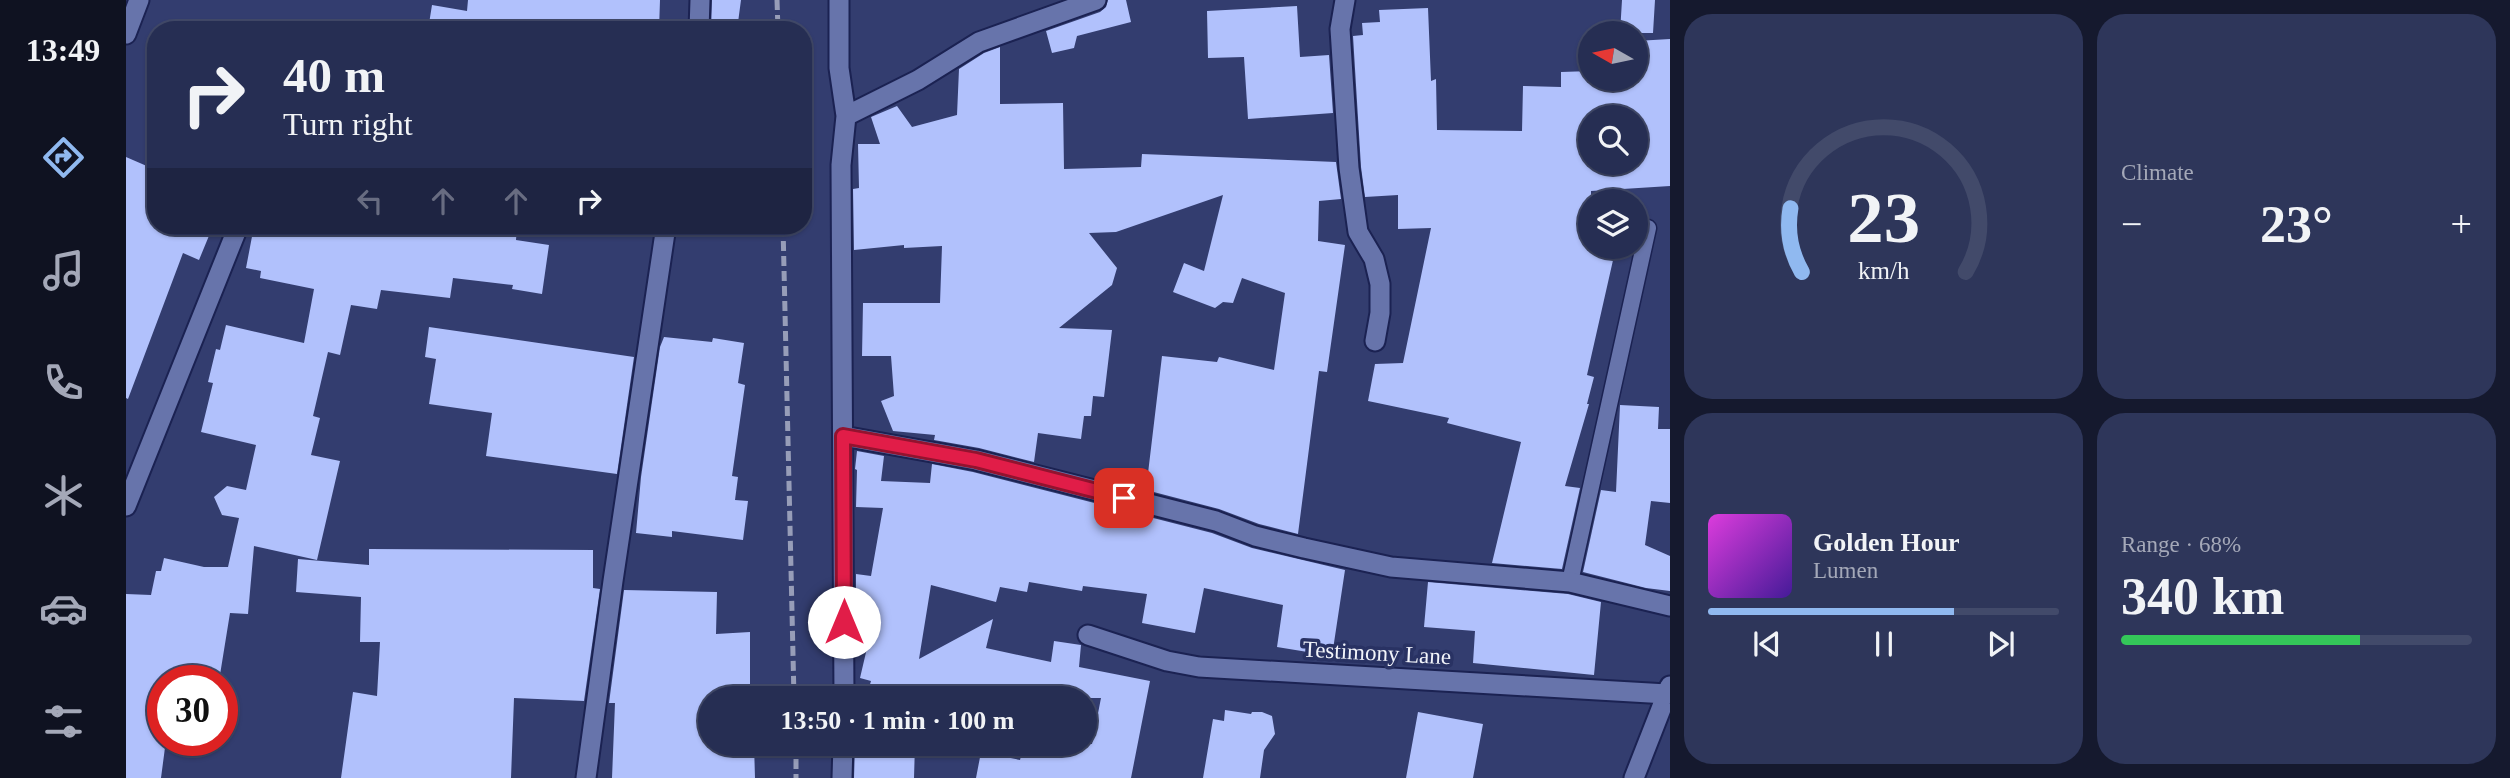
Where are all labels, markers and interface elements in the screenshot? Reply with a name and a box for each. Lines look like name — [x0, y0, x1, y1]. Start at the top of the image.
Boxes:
north arrow — [1578, 21, 1648, 91]
map controls — [1578, 21, 1648, 259]
text: 13:49 — [26, 32, 100, 68]
text: 40 m — [283, 48, 385, 103]
icon: right — [168, 49, 259, 140]
button: search — [1578, 105, 1648, 175]
text: Turn right — [283, 106, 413, 142]
icon: directions — [39, 133, 88, 182]
text: Climate — [2121, 160, 2194, 185]
text: 23 — [1847, 178, 1920, 259]
icon: left — [351, 182, 389, 220]
icon: ahead — [424, 182, 462, 220]
icon: ahead — [497, 182, 535, 220]
icon: right — [570, 182, 608, 220]
button: layers — [1578, 189, 1648, 259]
text: 23° — [2260, 196, 2333, 253]
text: − — [2121, 203, 2142, 245]
text: + — [2451, 203, 2472, 245]
icon: music — [39, 246, 88, 295]
text: km/h — [1858, 257, 1910, 284]
icon: phone — [39, 358, 88, 407]
pin — [1094, 468, 1154, 528]
icon: climate — [39, 471, 88, 520]
icon: arrive — [1105, 479, 1143, 517]
text: Golden Hour — [1813, 528, 1960, 557]
text: Range · 68% — [2121, 532, 2241, 557]
text: Lumen — [1813, 558, 1878, 583]
text: 340 km — [2121, 568, 2284, 625]
icon: car — [39, 584, 88, 633]
position arrow — [807, 585, 881, 659]
icon: previous — [1748, 625, 1786, 663]
icon: pause — [1865, 625, 1903, 663]
icon: next — [1982, 625, 2020, 663]
street label: Testimony Lane — [1302, 637, 1452, 669]
speed limit sign: 30 — [147, 665, 238, 756]
icon: filters — [39, 697, 88, 746]
text: 13:50 · 1 min · 100 m — [781, 706, 1015, 735]

